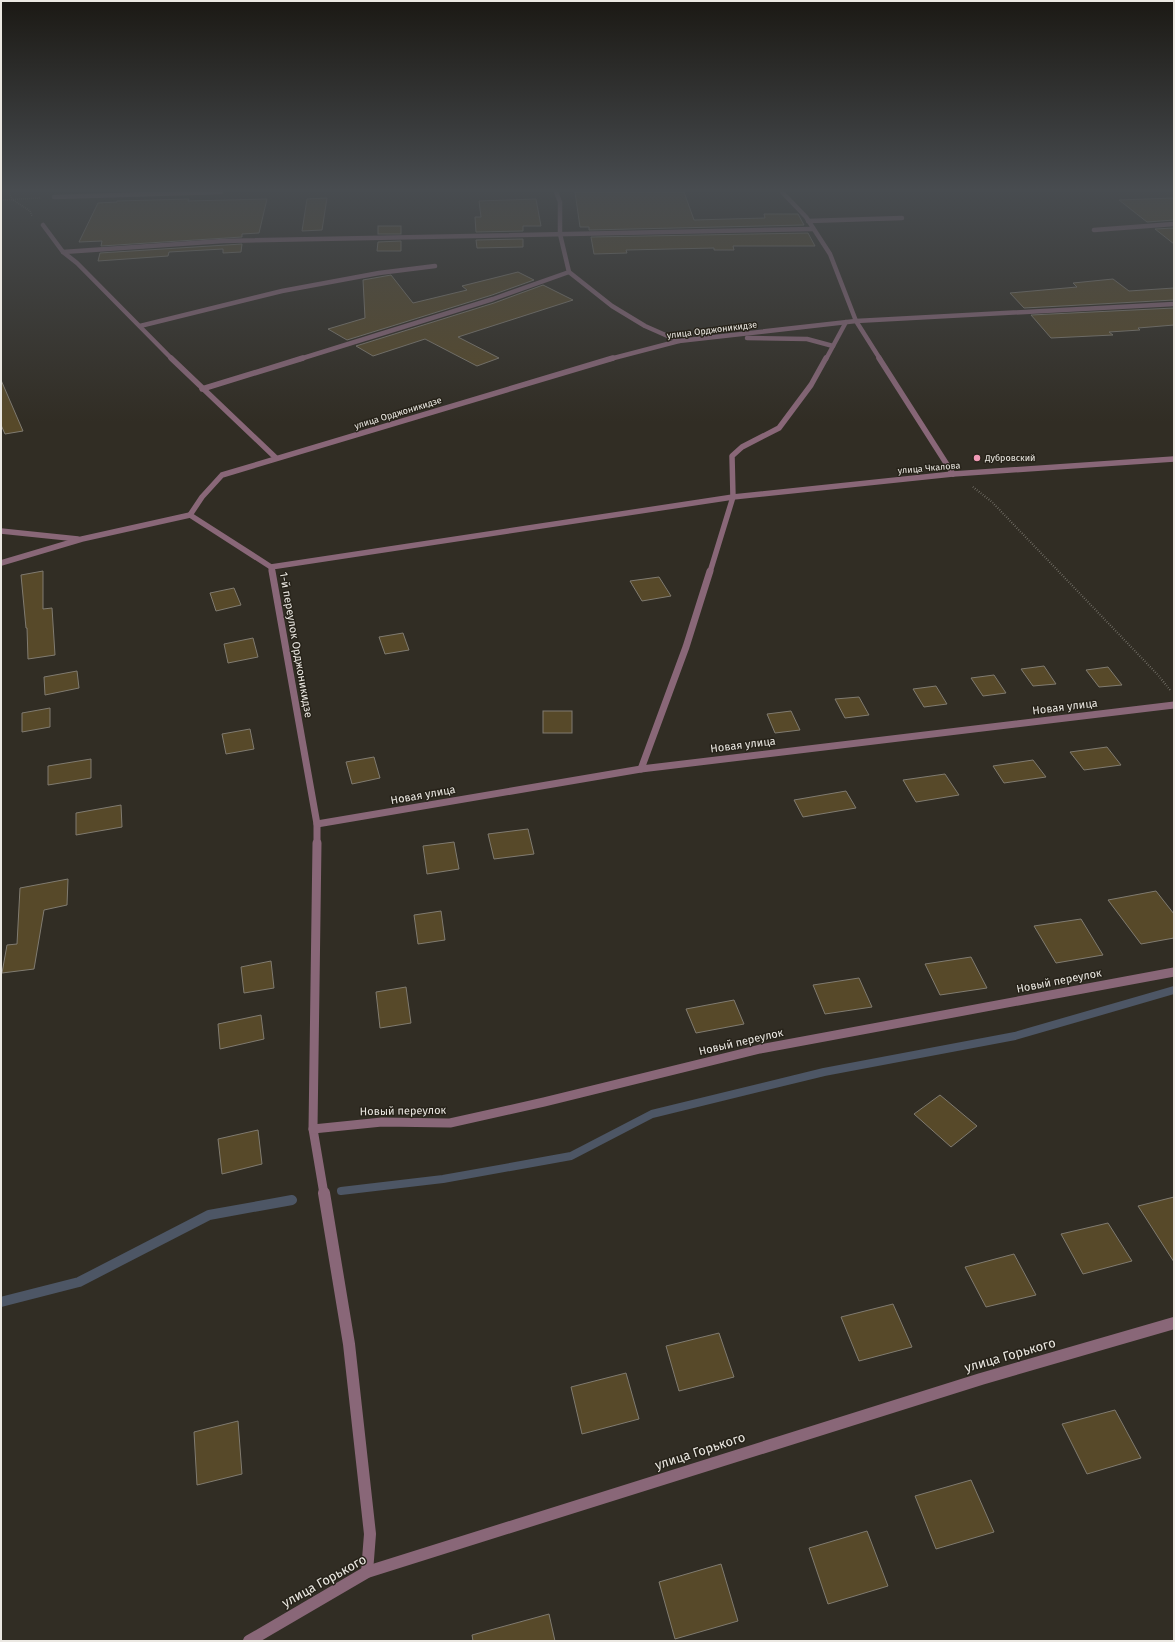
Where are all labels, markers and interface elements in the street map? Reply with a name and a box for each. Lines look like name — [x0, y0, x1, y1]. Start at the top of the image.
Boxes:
street label: улица Орджоникидзе — [666, 319, 758, 340]
street label: улица Орджоникидзе — [353, 395, 443, 431]
marker: Дубровский — [972, 453, 982, 463]
place label: Дубровский — [984, 453, 1036, 463]
street label: улица Чкалова — [897, 460, 961, 476]
street label: 1-й переулок Орджоникидзе — [277, 571, 315, 719]
street label: Новая улица — [1032, 697, 1098, 717]
street label: Новая улица — [710, 735, 776, 755]
street label: Новая улица — [390, 783, 456, 807]
street label: Новый переулок — [1015, 966, 1103, 996]
street label: Новый переулок — [697, 1026, 785, 1058]
street label: Новый переулок — [360, 1104, 447, 1118]
street label: улица Горького — [963, 1335, 1057, 1375]
street label: улица Горького — [653, 1429, 747, 1473]
street label: улица Горького — [279, 1552, 369, 1610]

